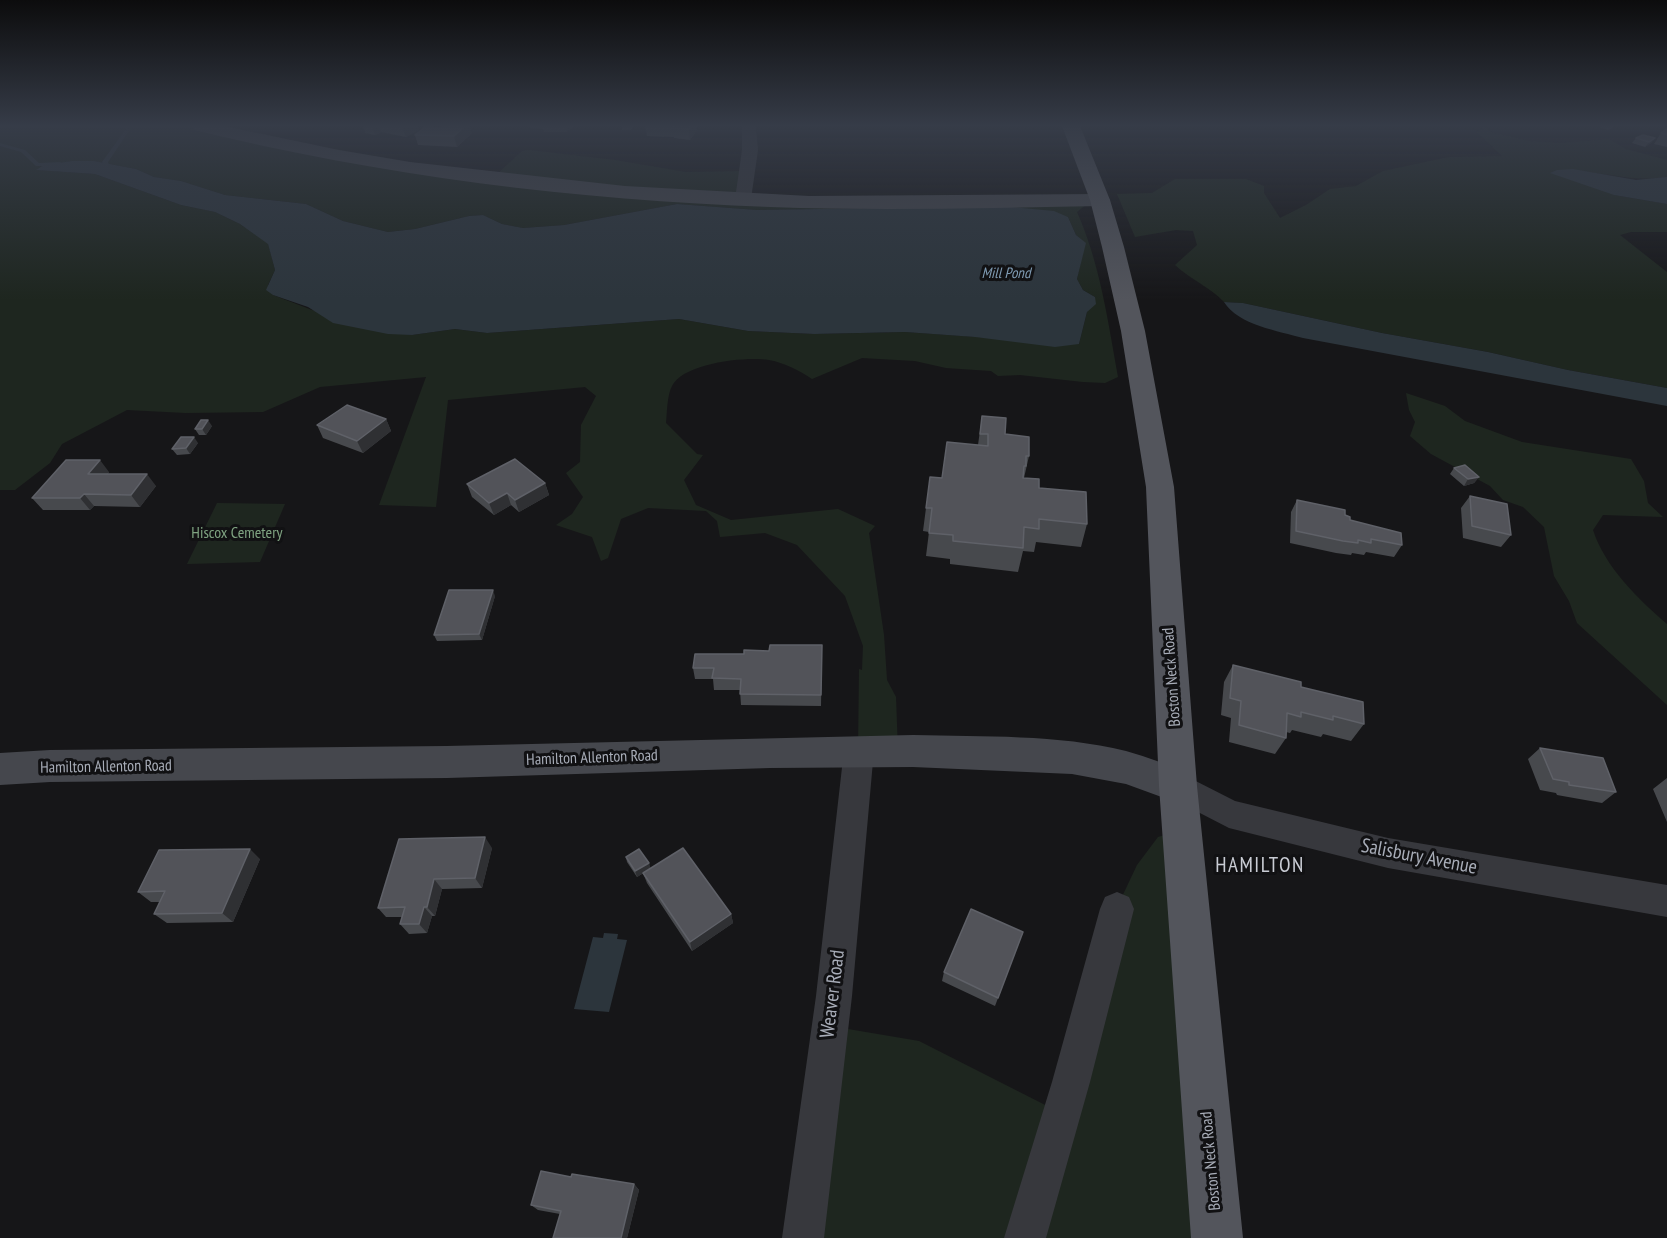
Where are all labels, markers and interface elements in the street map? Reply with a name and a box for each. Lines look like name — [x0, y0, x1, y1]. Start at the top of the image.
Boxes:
water label: Mill Pond — [982, 265, 1030, 283]
park label: Hiscox Cemetery — [191, 523, 283, 543]
street label: Boston Neck Road — [1159, 627, 1185, 727]
street label: Hamilton Allenton Road — [526, 746, 658, 770]
street label: Hamilton Allenton Road — [40, 756, 172, 778]
street label: Salisbury Avenue — [1359, 834, 1479, 880]
district label: HAMILTON — [1215, 853, 1305, 879]
street label: Weaver Road — [816, 948, 850, 1040]
street label: Boston Neck Road — [1197, 1111, 1225, 1211]

